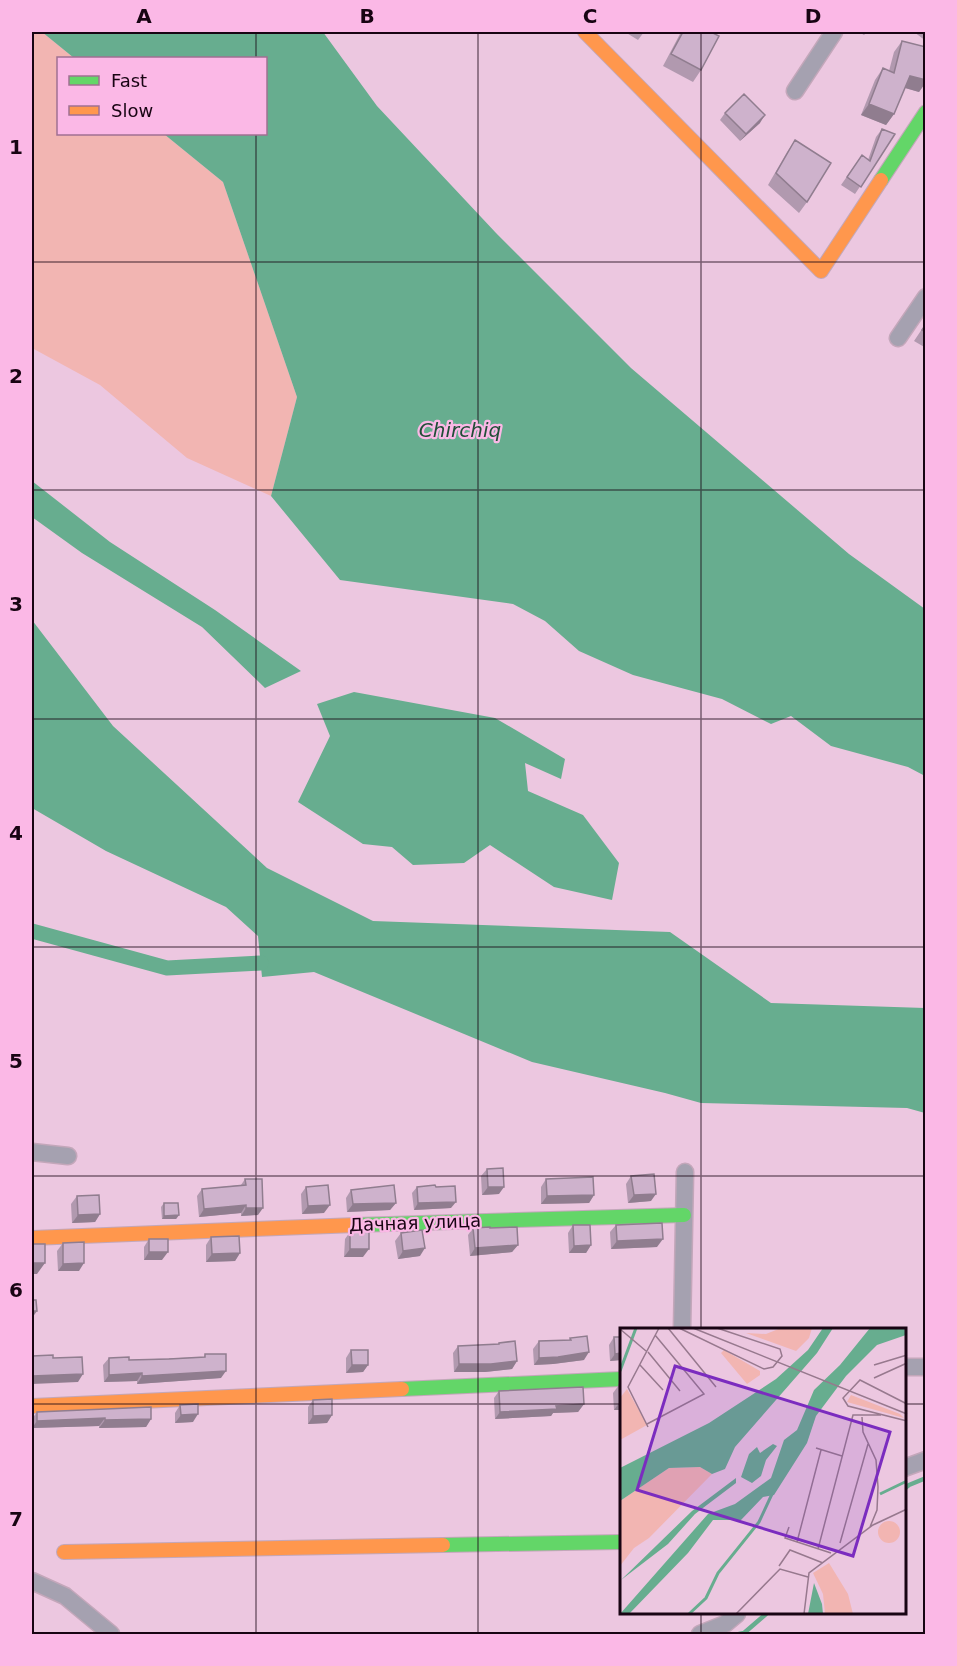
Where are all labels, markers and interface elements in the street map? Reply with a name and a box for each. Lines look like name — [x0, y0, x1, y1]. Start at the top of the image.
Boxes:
text: A — [136, 4, 152, 28]
text: B — [359, 4, 375, 28]
text: C — [583, 4, 597, 28]
text: D — [805, 4, 821, 28]
legend — [57, 57, 267, 135]
text: Fast — [111, 70, 147, 91]
text: Slow — [111, 100, 153, 121]
text: 1 — [9, 135, 23, 159]
text: 2 — [9, 364, 23, 388]
water label: Chirchiq — [419, 418, 501, 442]
text: 3 — [9, 592, 23, 616]
text: 4 — [9, 821, 23, 845]
text: 5 — [9, 1049, 23, 1073]
street label: Дачная улица — [349, 1210, 481, 1235]
text: 6 — [9, 1278, 23, 1302]
inset map — [620, 1328, 906, 1615]
text: 7 — [9, 1507, 23, 1531]

